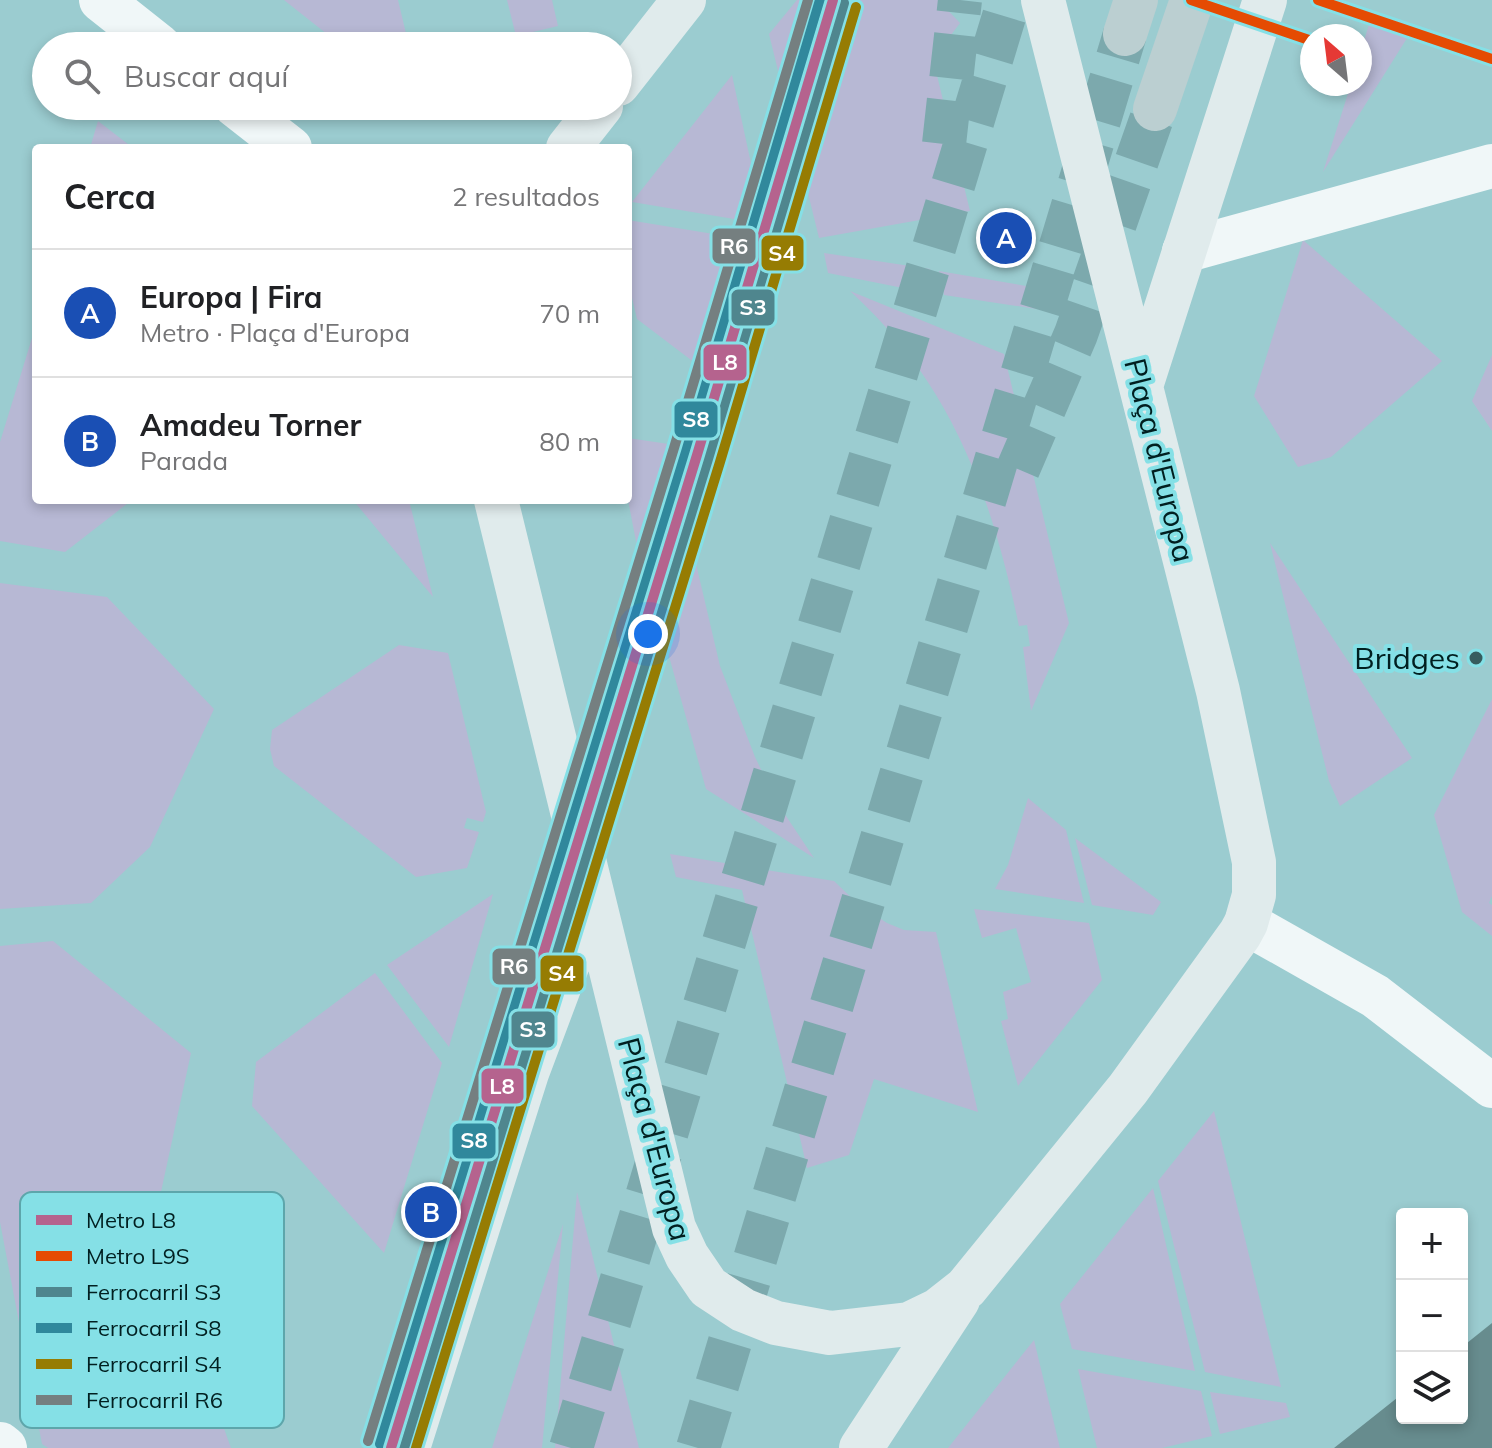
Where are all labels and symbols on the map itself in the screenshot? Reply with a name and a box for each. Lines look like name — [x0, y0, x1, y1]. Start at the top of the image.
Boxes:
north arrow — [1300, 24, 1372, 96]
pin: A — [980, 208, 1032, 268]
line badge: R6 — [711, 227, 757, 265]
text: R6 — [720, 232, 748, 260]
line badge: S4 — [760, 234, 805, 272]
text: S4 — [768, 239, 796, 267]
line badge: S3 — [730, 288, 776, 327]
text: S3 — [739, 293, 767, 321]
line badge: L8 — [702, 343, 748, 382]
text: L8 — [712, 348, 738, 376]
street label: Plaça d'Europa — [1116, 354, 1204, 566]
line badge: S8 — [673, 400, 719, 439]
text: S8 — [682, 405, 710, 433]
your location — [628, 614, 668, 654]
place label: Bridges — [1354, 639, 1460, 677]
marker: Bridges — [1467, 649, 1485, 667]
line badge: R6 — [491, 947, 537, 986]
text: R6 — [500, 952, 528, 980]
line badge: S4 — [539, 954, 585, 993]
text: S4 — [548, 959, 576, 987]
line badge: S3 — [510, 1010, 556, 1049]
text: S3 — [519, 1015, 547, 1043]
street label: Plaça d'Europa — [610, 1033, 700, 1245]
line badge: L8 — [480, 1067, 525, 1105]
text: L8 — [489, 1072, 515, 1100]
line badge: S8 — [451, 1122, 497, 1160]
text: S8 — [460, 1126, 488, 1154]
pin: B — [405, 1182, 457, 1242]
legend — [20, 1192, 284, 1428]
text: Metro L8 — [86, 1206, 176, 1234]
text: Metro L9S — [86, 1242, 190, 1270]
text: Ferrocarril S3 — [86, 1278, 221, 1306]
text: Ferrocarril S8 — [86, 1314, 221, 1342]
text: Ferrocarril S4 — [86, 1350, 221, 1378]
text: Ferrocarril R6 — [86, 1386, 223, 1414]

